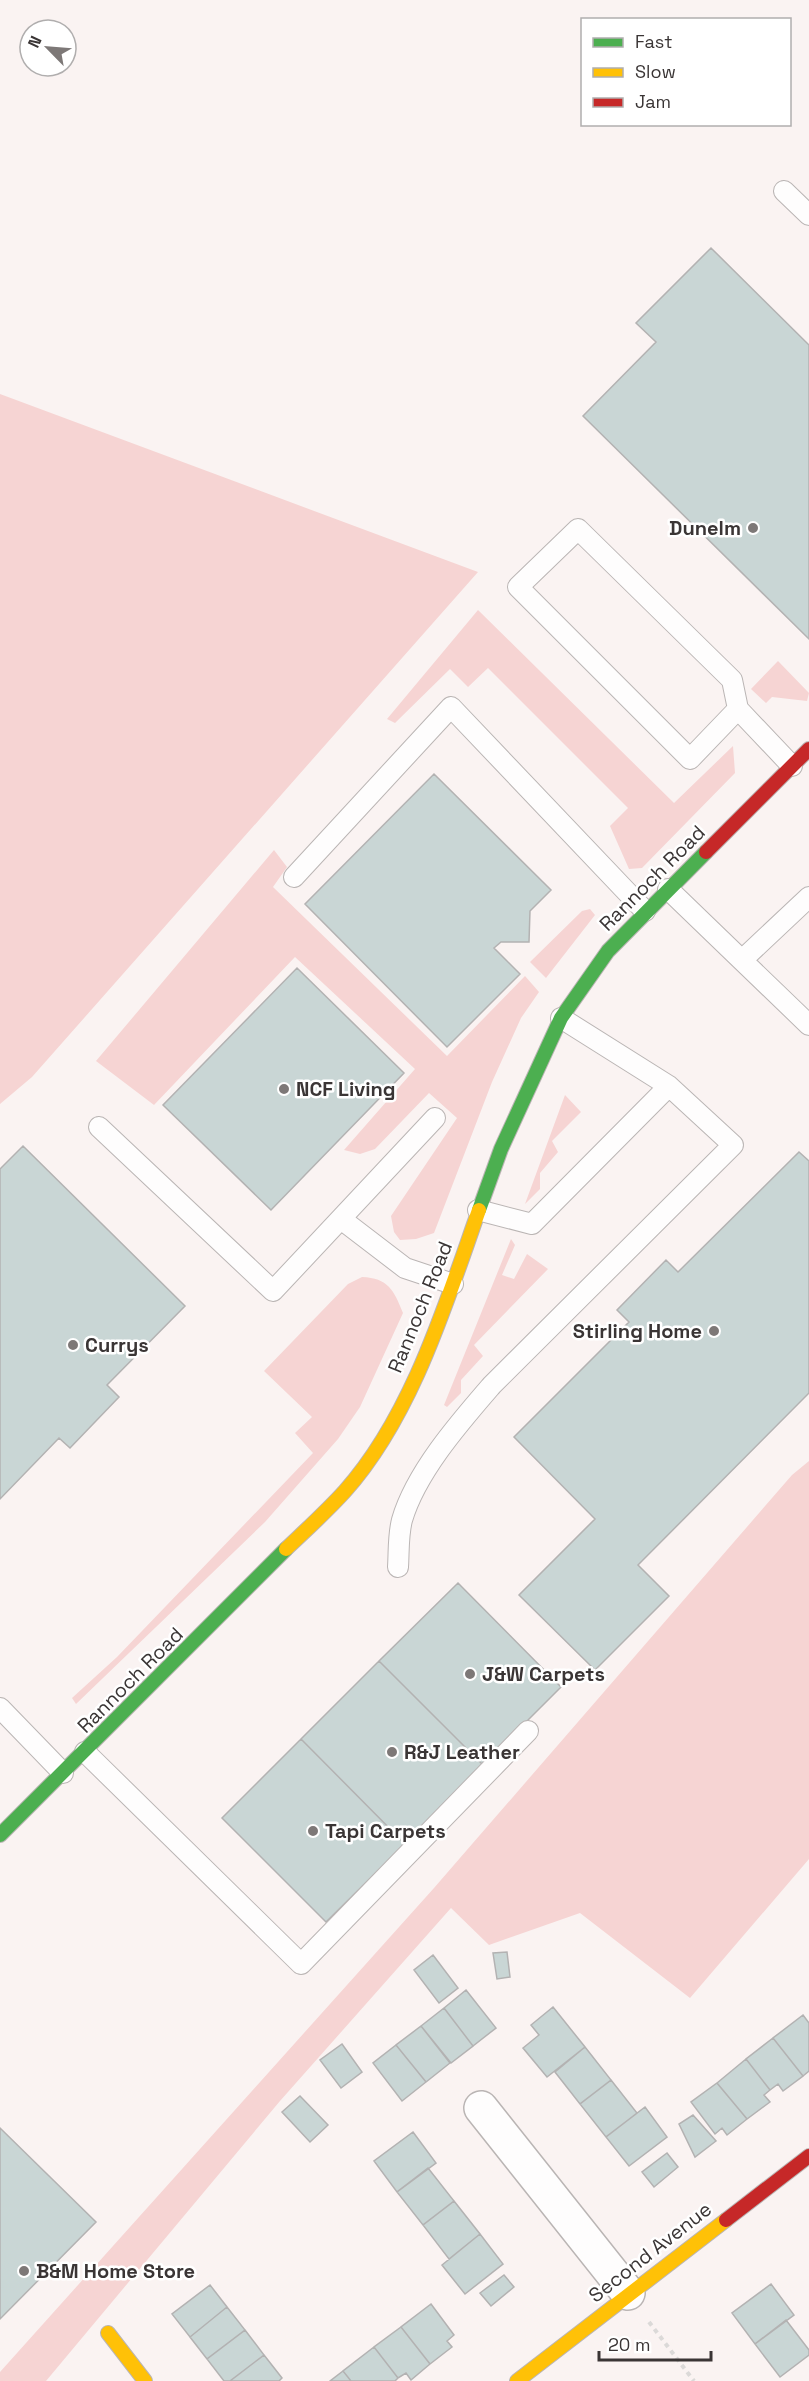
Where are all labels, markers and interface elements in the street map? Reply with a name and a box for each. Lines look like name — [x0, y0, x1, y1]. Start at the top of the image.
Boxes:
north arrow — [18, 18, 78, 78]
legend — [581, 18, 791, 126]
text: Fast — [635, 30, 672, 53]
text: N — [23, 33, 47, 51]
text: Slow — [635, 60, 676, 83]
text: Jam — [635, 90, 671, 113]
place label: Dunelm — [669, 515, 741, 541]
marker: Dunelm — [746, 521, 760, 535]
street label: Rannoch Road — [594, 820, 710, 936]
place label: NCF Living — [296, 1076, 396, 1102]
marker: NCF Living — [277, 1082, 291, 1096]
street label: Rannoch Road — [382, 1237, 458, 1377]
place label: Stirling Home — [573, 1318, 702, 1344]
marker: Stirling Home — [707, 1324, 721, 1338]
place label: Currys — [85, 1332, 149, 1358]
marker: Currys — [66, 1338, 80, 1352]
street label: Rannoch Road — [72, 1622, 188, 1738]
place label: J&W Carpets — [482, 1661, 605, 1687]
marker: J&W Carpets — [463, 1667, 477, 1681]
place label: R&J Leather — [404, 1739, 520, 1765]
marker: R&J Leather — [385, 1745, 399, 1759]
place label: Tapi Carpets — [325, 1818, 446, 1844]
marker: Tapi Carpets — [306, 1824, 320, 1838]
street label: Second Avenue — [583, 2196, 717, 2308]
place label: B&M Home Store — [36, 2258, 195, 2284]
marker: B&M Home Store — [17, 2264, 31, 2278]
scale bar — [599, 2324, 712, 2362]
text: 20 m — [608, 2333, 651, 2356]

